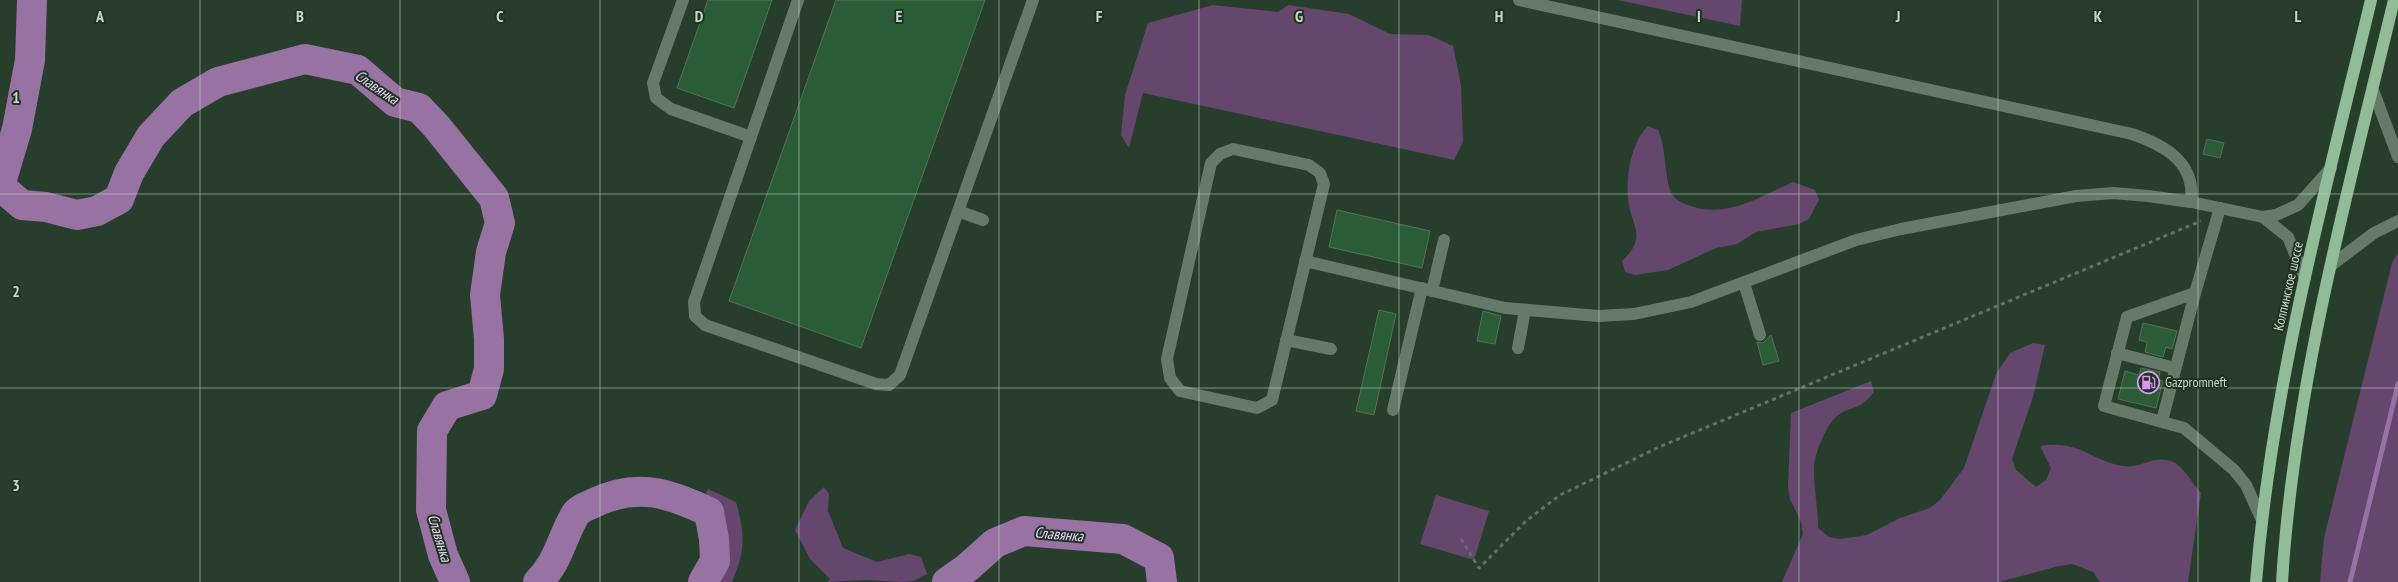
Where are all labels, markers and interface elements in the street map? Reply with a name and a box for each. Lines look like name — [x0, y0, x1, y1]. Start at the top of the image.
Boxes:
text: A — [95, 6, 105, 26]
text: B — [296, 6, 304, 26]
text: C — [496, 6, 504, 26]
text: D — [695, 6, 704, 26]
text: E — [896, 6, 903, 26]
text: F — [1096, 6, 1103, 26]
text: G — [1295, 6, 1303, 26]
text: H — [1495, 6, 1503, 26]
text: I — [1697, 6, 1701, 26]
text: J — [1895, 6, 1900, 26]
text: K — [2094, 6, 2103, 26]
text: L — [2295, 6, 2302, 26]
water label: Славянка — [352, 66, 403, 109]
text: 1 — [12, 87, 20, 107]
street label: Колпинское шоссе — [2269, 239, 2307, 332]
text: 2 — [12, 281, 20, 301]
fuel station icon: Gazpromneft — [2137, 370, 2161, 394]
place label: Gazpromneft — [2165, 373, 2227, 391]
text: 3 — [12, 475, 20, 495]
water label: Славянка — [424, 512, 456, 565]
water label: Славянка — [1034, 522, 1085, 546]

